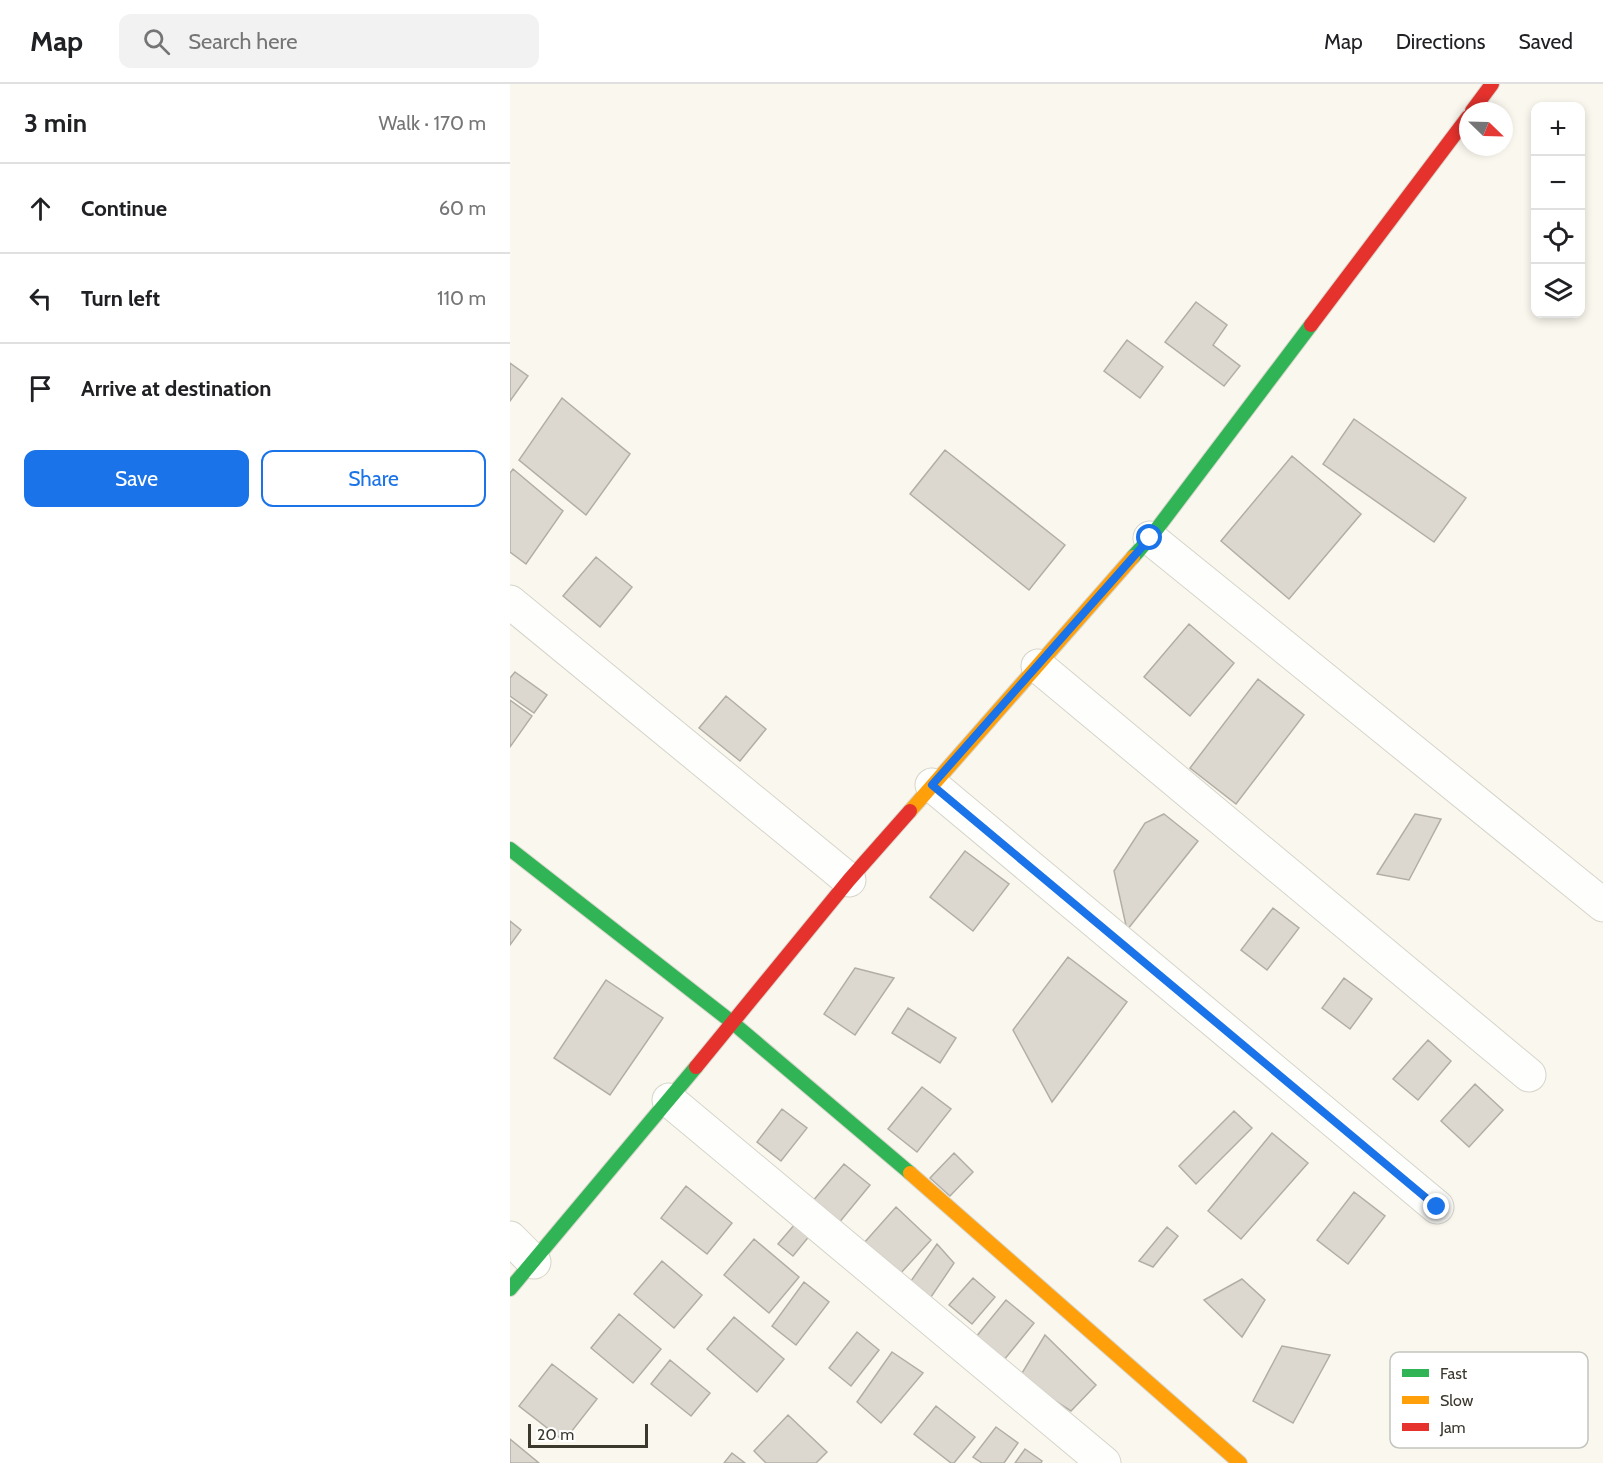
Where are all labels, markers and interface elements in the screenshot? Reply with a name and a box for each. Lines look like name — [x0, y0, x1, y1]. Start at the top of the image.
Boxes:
search box — [119, 14, 539, 68]
text: Map — [30, 24, 83, 58]
icon: search — [140, 25, 173, 58]
text: Search here — [188, 28, 297, 55]
text: Map — [1324, 29, 1363, 54]
text: Directions — [1396, 29, 1485, 54]
text: Saved — [1518, 29, 1573, 54]
north arrow — [1459, 102, 1513, 156]
map controls — [1531, 102, 1585, 318]
button: + — [1531, 102, 1585, 156]
text: 3 min — [24, 107, 87, 139]
text: Walk · 170 m — [378, 111, 486, 135]
button: − — [1531, 156, 1585, 210]
icon: ahead — [24, 192, 57, 225]
text: Continue — [81, 195, 167, 222]
text: 60 m — [439, 196, 486, 220]
button: locate — [1531, 210, 1585, 264]
button: layers — [1531, 264, 1585, 318]
icon: left — [24, 282, 57, 315]
text: Turn left — [81, 285, 160, 312]
text: 110 m — [437, 286, 486, 310]
icon: arrive — [24, 372, 57, 405]
text: Arrive at destination — [81, 375, 271, 402]
button: Save — [24, 450, 249, 507]
button: Share — [261, 450, 486, 507]
route start — [1136, 524, 1162, 550]
route end — [1423, 1193, 1449, 1219]
legend — [1390, 1352, 1588, 1448]
text: Fast — [1440, 1364, 1468, 1383]
text: Slow — [1440, 1391, 1474, 1410]
text: Jam — [1439, 1418, 1466, 1437]
scale bar — [528, 1421, 648, 1448]
text: 20 m — [537, 1425, 574, 1444]

